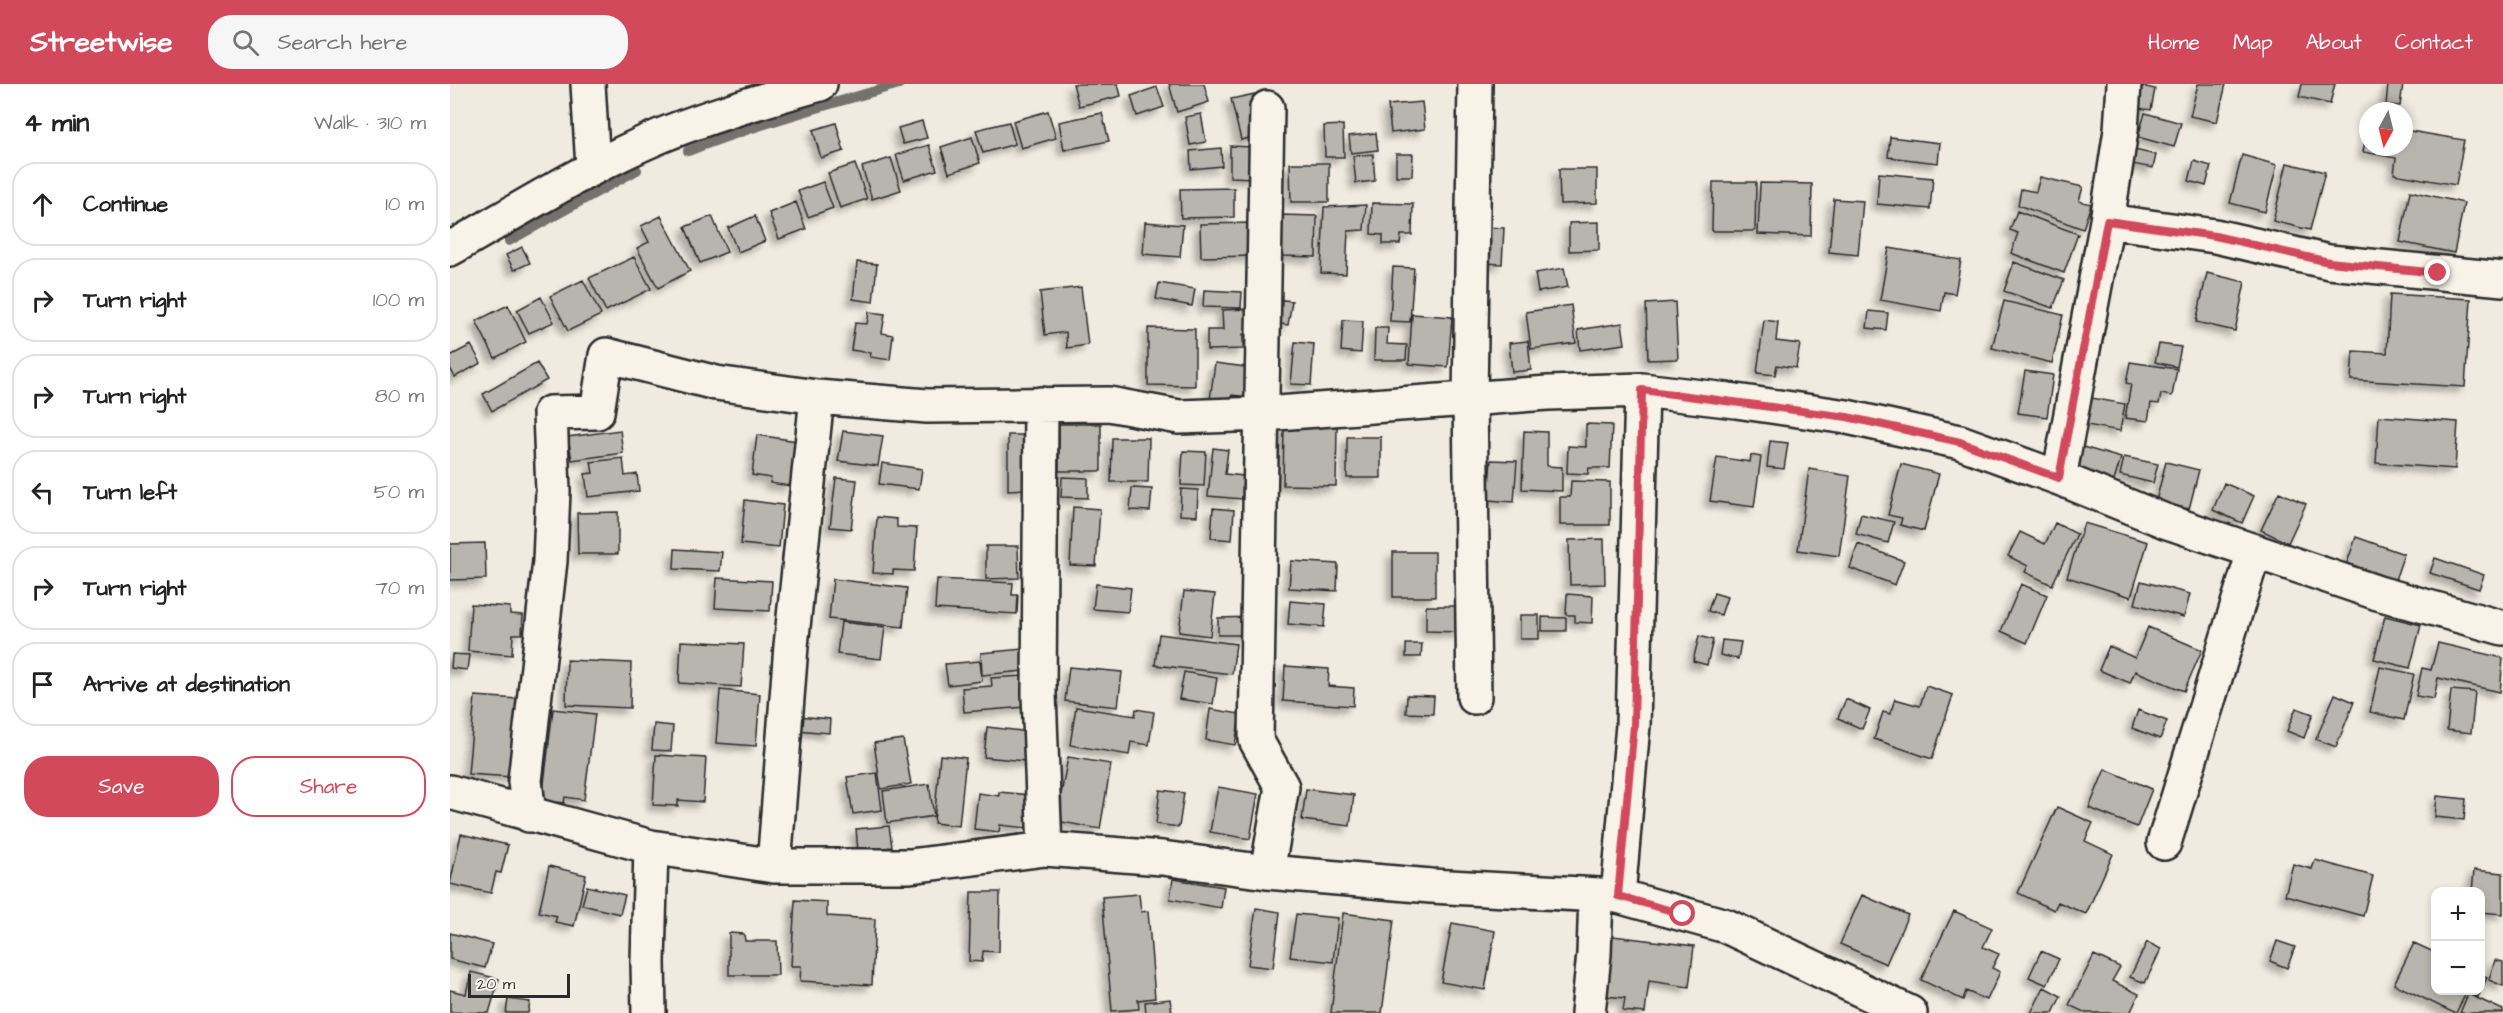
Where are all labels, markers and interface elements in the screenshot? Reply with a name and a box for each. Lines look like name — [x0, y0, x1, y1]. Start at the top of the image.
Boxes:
search box — [208, 15, 628, 69]
text: Streetwise — [30, 23, 172, 62]
icon: search — [229, 26, 262, 59]
text: Search here — [277, 27, 407, 58]
text: Home — [2148, 28, 2200, 57]
text: Map — [2233, 28, 2273, 57]
text: About — [2306, 28, 2362, 57]
text: Contact — [2395, 28, 2473, 57]
north arrow — [2359, 102, 2413, 156]
text: 4 min — [24, 105, 89, 141]
text: Walk · 310 m — [314, 109, 426, 137]
icon: ahead — [26, 188, 59, 221]
text: Continue — [83, 189, 168, 220]
text: 10 m — [385, 190, 424, 218]
route end — [2424, 259, 2450, 285]
icon: right — [26, 284, 59, 317]
text: Turn right — [83, 285, 186, 316]
text: 100 m — [373, 286, 424, 314]
icon: right — [26, 380, 59, 413]
text: Turn right — [83, 381, 186, 412]
text: 80 m — [375, 382, 424, 410]
icon: left — [26, 476, 59, 509]
text: Turn left — [83, 477, 177, 508]
text: 50 m — [374, 478, 424, 506]
icon: right — [26, 572, 59, 605]
text: Turn right — [83, 573, 186, 604]
text: 70 m — [376, 574, 424, 602]
icon: arrive — [26, 668, 59, 701]
text: Arrive at destination — [83, 669, 290, 700]
button: Save — [24, 756, 219, 817]
button: Share — [231, 756, 426, 817]
map controls — [2431, 887, 2485, 995]
button: + — [2431, 887, 2485, 941]
route start — [1669, 900, 1695, 926]
button: − — [2431, 941, 2485, 995]
scale bar — [468, 971, 570, 998]
text: 20 m — [477, 973, 515, 995]

